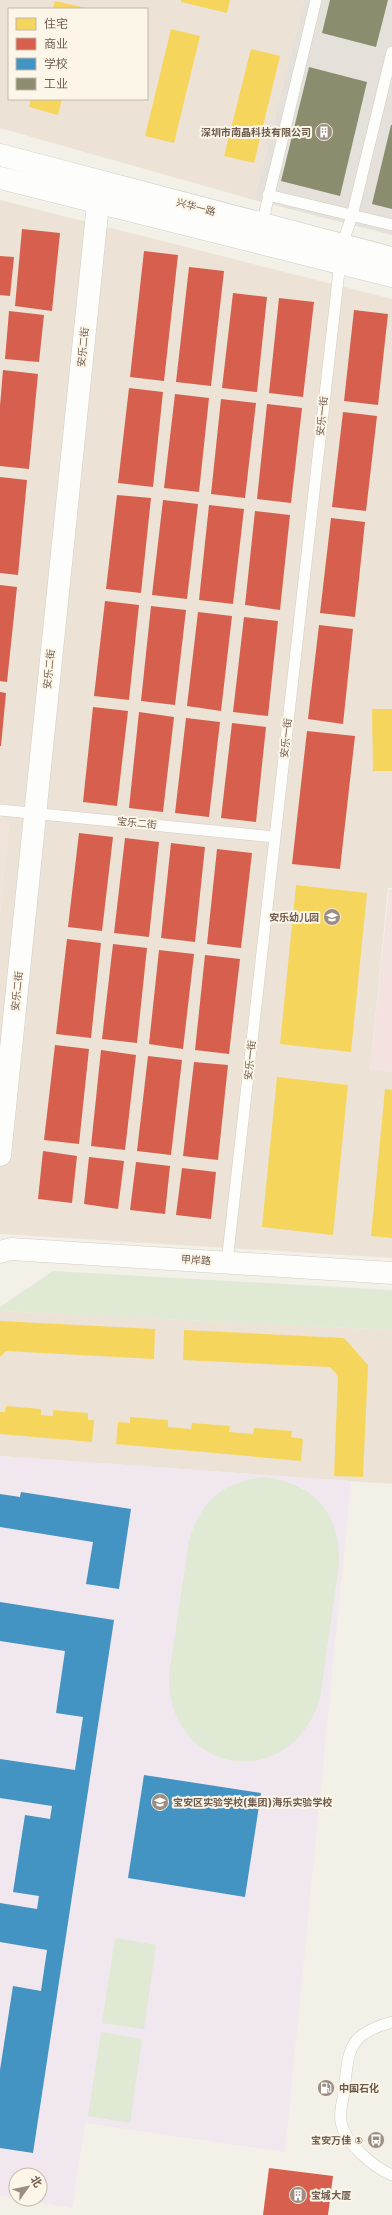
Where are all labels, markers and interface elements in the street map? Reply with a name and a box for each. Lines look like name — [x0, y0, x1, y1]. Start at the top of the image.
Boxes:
legend — [8, 8, 148, 100]
text: 住宅 — [44, 17, 68, 31]
text: 商业 — [44, 37, 68, 51]
text: 学校 — [44, 57, 68, 71]
text: 工业 — [44, 77, 68, 91]
building icon: 深圳市南晶科技有限公司 — [314, 122, 334, 142]
place label: 深圳市南晶科技有限公司 — [201, 127, 311, 138]
street label: 兴华一路 — [175, 197, 217, 217]
street label: 安乐二街 — [75, 327, 91, 367]
street label: 安乐一街 — [314, 396, 330, 436]
street label: 安乐二街 — [41, 649, 57, 689]
street label: 安乐一街 — [278, 718, 294, 758]
street label: 宝乐二街 — [117, 815, 157, 831]
school or university icon: 安乐幼儿园 — [322, 907, 342, 927]
place label: 安乐幼儿园 — [269, 911, 319, 923]
street label: 安乐二街 — [9, 971, 25, 1011]
street label: 安乐一街 — [242, 1040, 258, 1080]
street label: 甲岸路 — [181, 1253, 211, 1267]
school or university icon: 宝安区实验学校(集团)海乐实验学校 — [150, 1792, 170, 1812]
place label: 宝安区实验学校(集团)海乐实验学校 — [173, 1796, 332, 1808]
fuel station icon: 中国石化 — [316, 2078, 336, 2098]
place label: 中国石化 — [339, 2082, 379, 2094]
bus stop icon: 宝安万佳 ① — [366, 2130, 386, 2150]
place label: 宝安万佳 ① — [311, 2135, 363, 2146]
north arrow — [8, 2167, 48, 2207]
text: 北 — [28, 2174, 44, 2190]
building icon: 宝城大厦 — [288, 2185, 308, 2205]
place label: 宝城大厦 — [311, 2189, 351, 2201]

